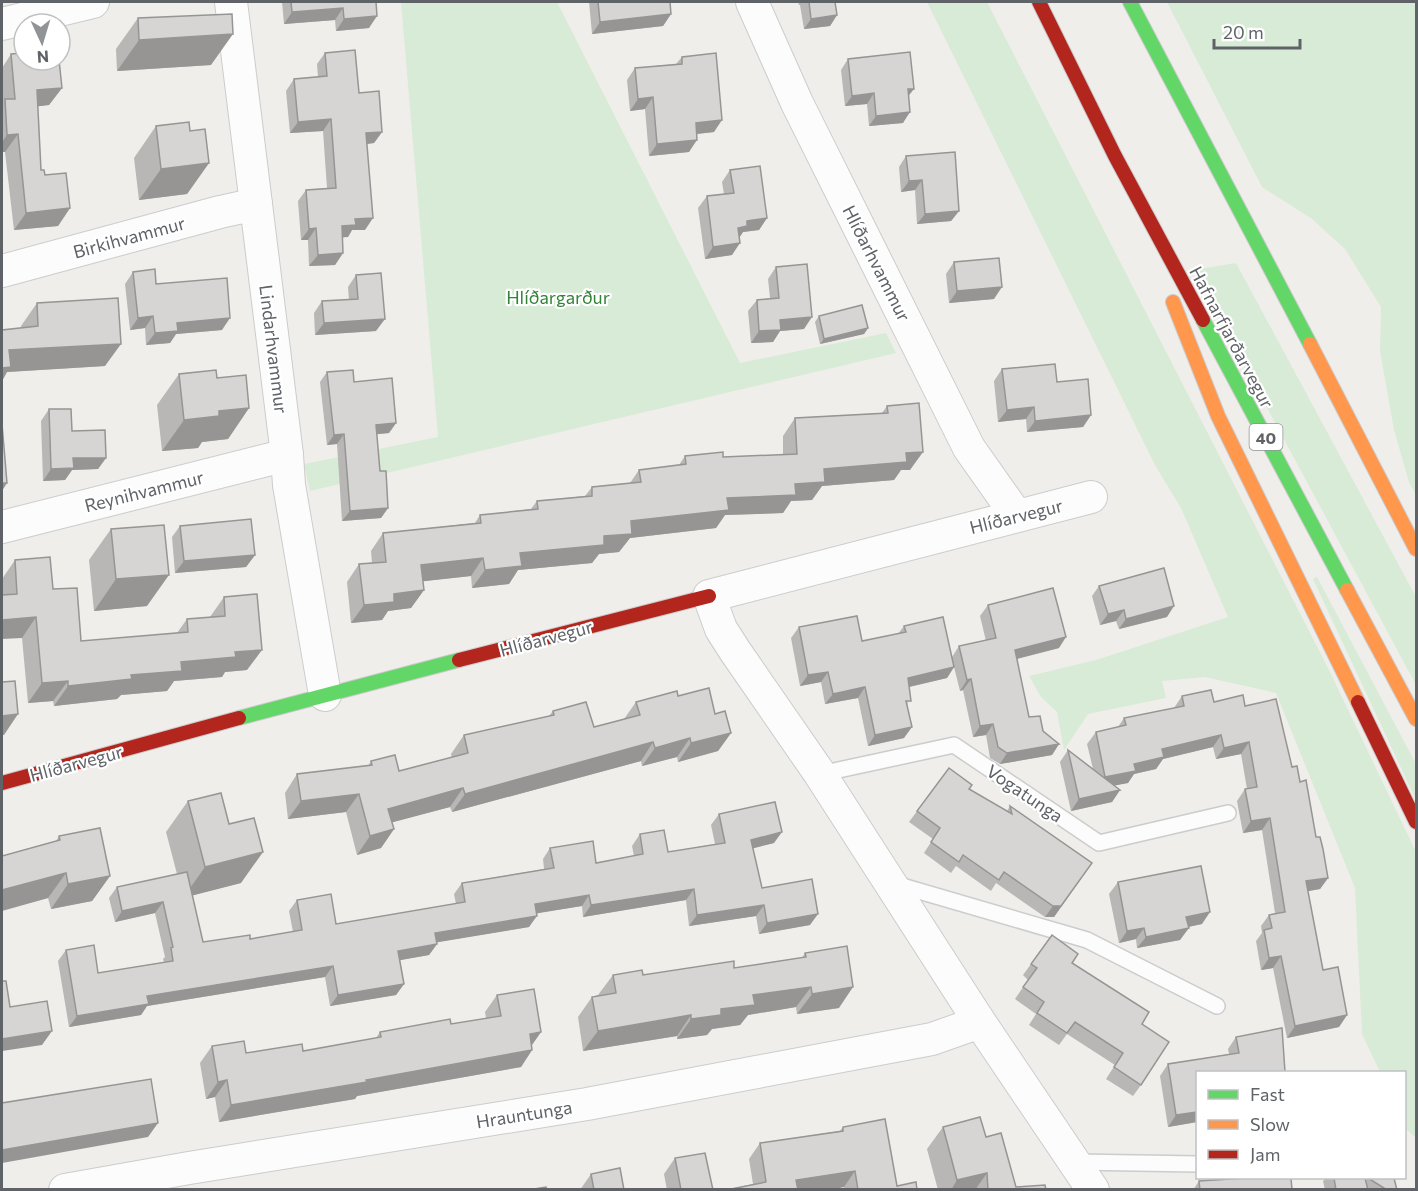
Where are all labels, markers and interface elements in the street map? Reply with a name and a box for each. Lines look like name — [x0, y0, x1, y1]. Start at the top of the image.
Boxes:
north arrow — [12, 12, 72, 72]
scale bar — [1214, 12, 1300, 50]
text: 20 m — [1223, 21, 1264, 43]
text: N — [36, 48, 50, 67]
street label: Hlíðarhvammur — [838, 201, 916, 325]
street label: Birkihvammur — [71, 211, 187, 263]
street label: Hafnarfjarðarvegur — [1185, 262, 1279, 412]
street label: Lindarhvammur — [255, 283, 293, 415]
park label: Hlíðargarður — [506, 286, 610, 308]
road number: 40 — [1250, 424, 1282, 450]
street label: Reynihvammur — [82, 466, 206, 516]
street label: Hlíðarvegur — [967, 494, 1065, 538]
street label: Hlíðarvegur — [497, 615, 595, 661]
street label: Hlíðarvegur — [27, 740, 125, 786]
street label: Vogatunga — [983, 759, 1067, 827]
legend — [1196, 1071, 1406, 1179]
text: Fast — [1250, 1083, 1285, 1105]
street label: Hrauntunga — [474, 1096, 574, 1132]
text: Slow — [1250, 1113, 1290, 1135]
text: Jam — [1250, 1143, 1280, 1165]

